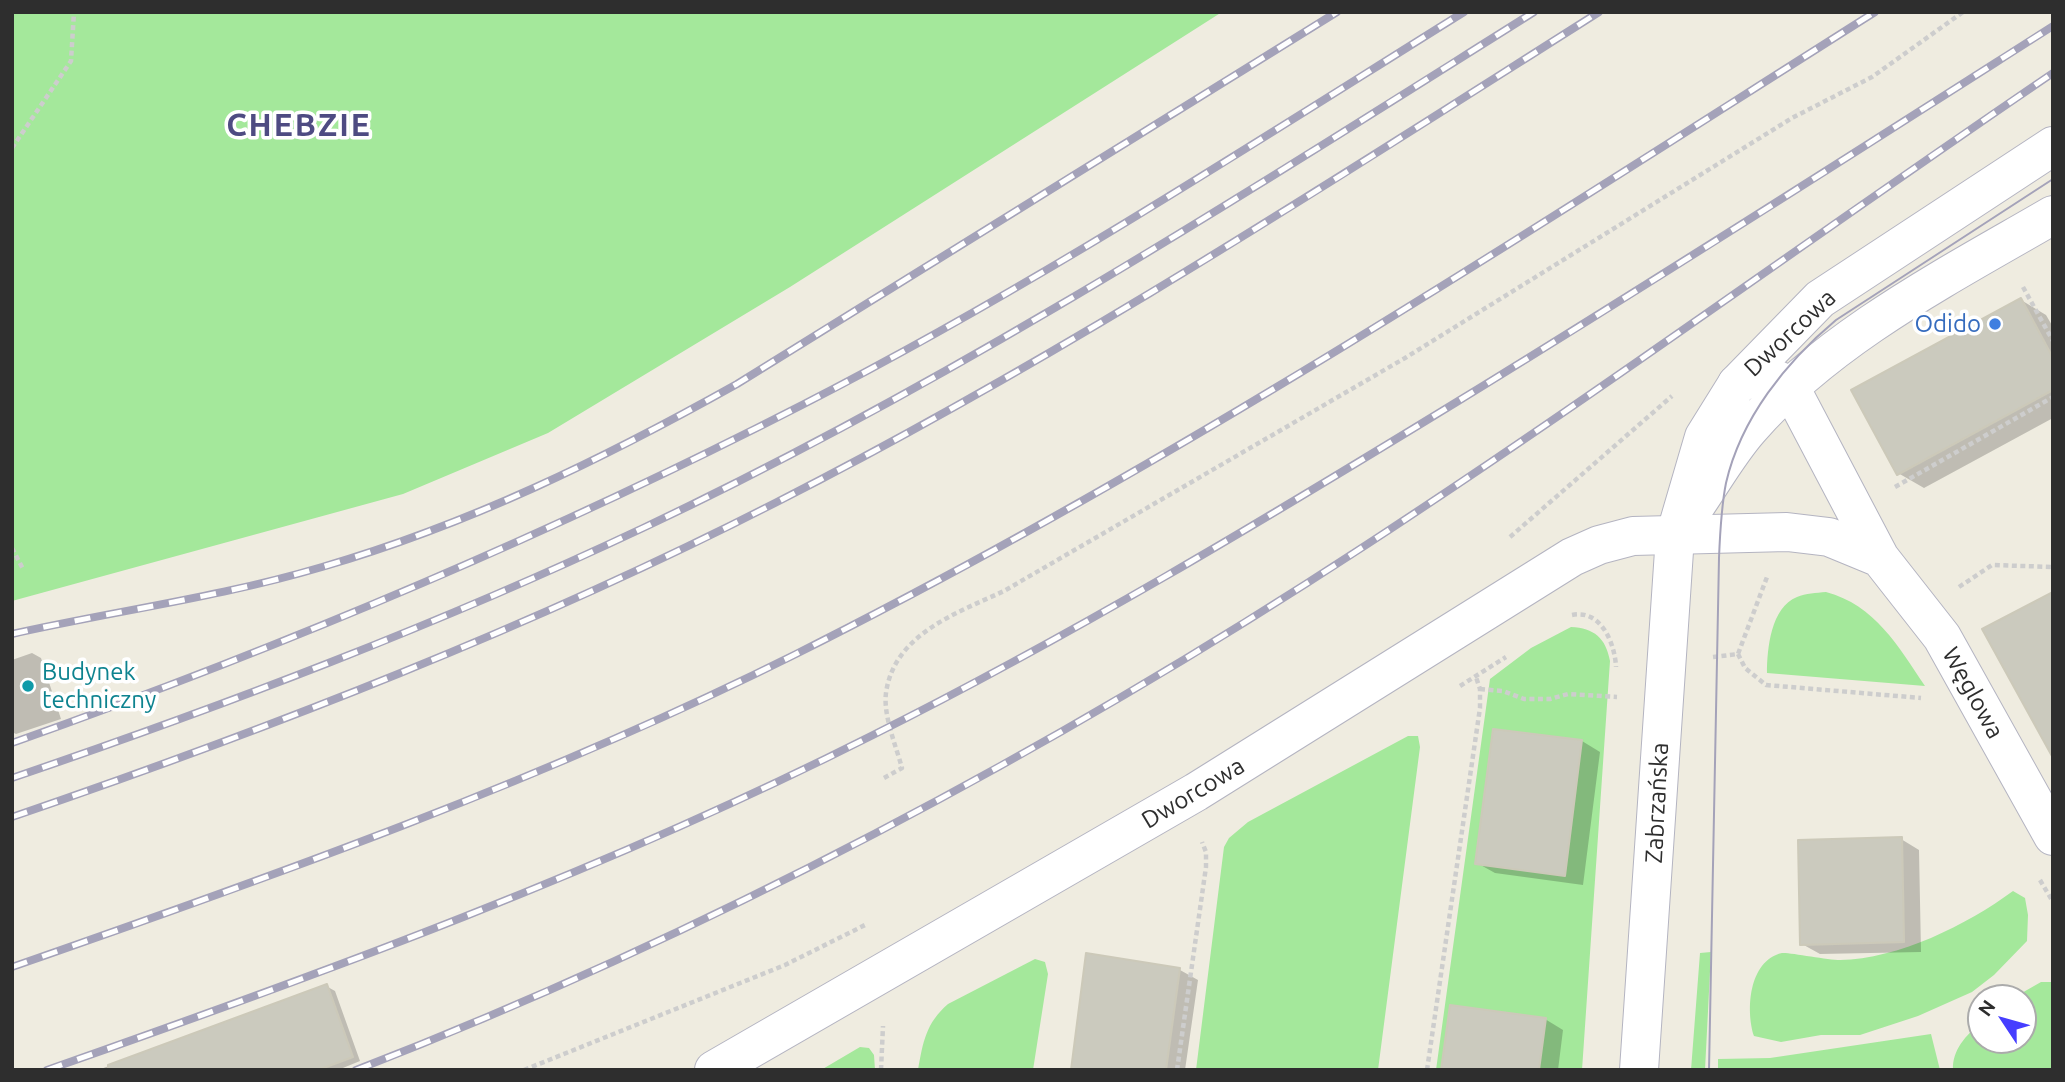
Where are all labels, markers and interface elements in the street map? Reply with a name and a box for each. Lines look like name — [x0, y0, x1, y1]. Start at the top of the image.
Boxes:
district label: CHEBZIE — [227, 106, 371, 144]
street label: Dworcowa — [1738, 283, 1842, 383]
place label: Odido — [1914, 310, 1981, 338]
marker: Odido — [1987, 316, 2003, 332]
street label: Węglowa — [1936, 642, 2010, 744]
place label: Budynek techniczny — [42, 658, 156, 714]
marker: Budynek techniczny — [20, 678, 36, 694]
street label: Zabrzańska — [1639, 742, 1675, 864]
street label: Dworcowa — [1136, 751, 1250, 835]
north arrow — [1967, 984, 2037, 1054]
text: N — [1974, 996, 2000, 1020]

